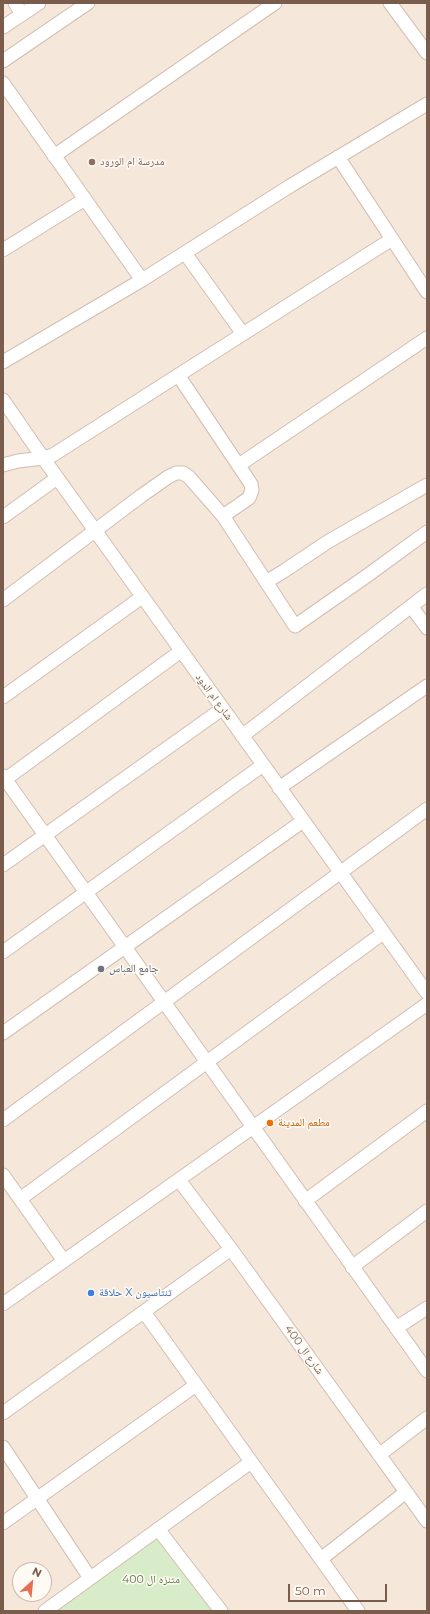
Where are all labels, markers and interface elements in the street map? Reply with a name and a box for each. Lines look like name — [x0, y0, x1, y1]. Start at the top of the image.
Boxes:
place label: مدرسة ام الورود — [100, 155, 164, 169]
marker: مدرسة ام الورود — [87, 157, 97, 167]
street label: شارع ام الدود — [193, 671, 235, 723]
place label: جامع العباس — [109, 962, 159, 976]
marker: جامع العباس — [96, 964, 106, 974]
place label: مطعم المدينة — [278, 1116, 330, 1130]
marker: مطعم المدينة — [265, 1118, 275, 1128]
place label: حلاقة X تنتاسيون — [99, 1286, 172, 1300]
marker: حلاقة X تنتاسيون — [86, 1288, 96, 1298]
street label: شارع ال 400 — [282, 1323, 326, 1377]
north arrow — [12, 1562, 52, 1602]
text: N — [30, 1564, 44, 1580]
park label: متنزه ال 400 — [122, 1573, 180, 1587]
scale bar — [290, 1576, 389, 1602]
text: 50 m — [295, 1583, 326, 1598]

